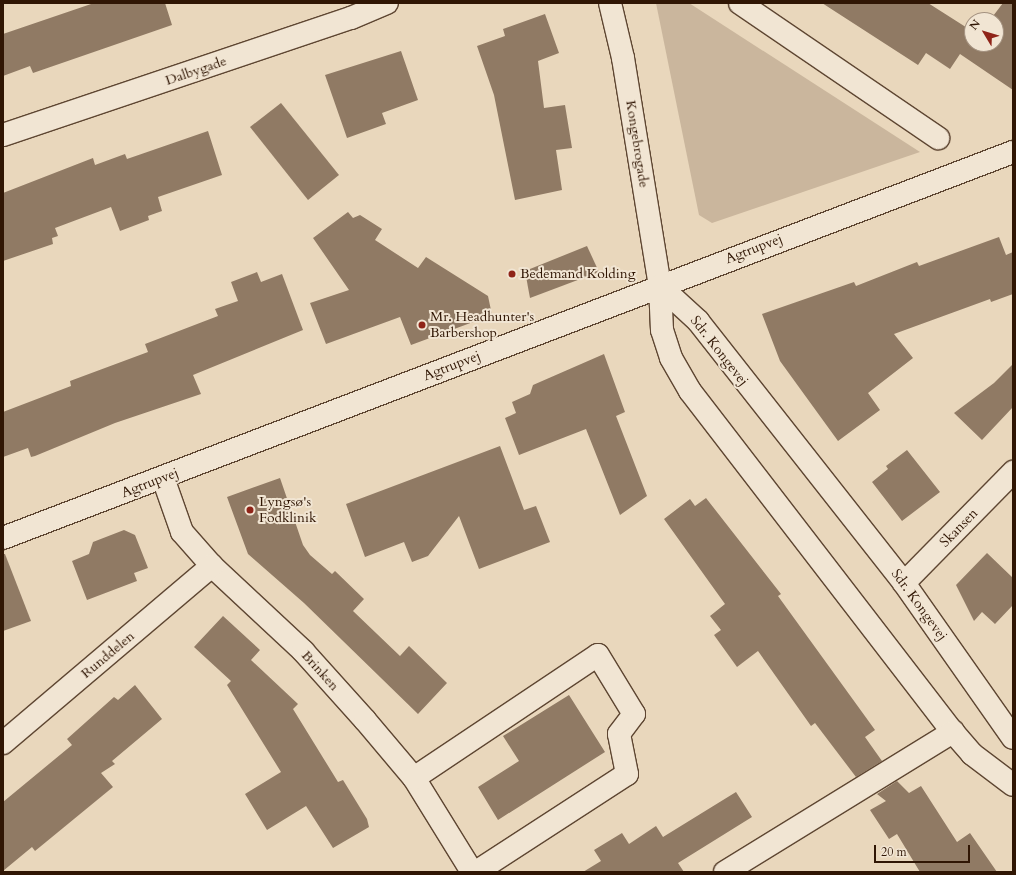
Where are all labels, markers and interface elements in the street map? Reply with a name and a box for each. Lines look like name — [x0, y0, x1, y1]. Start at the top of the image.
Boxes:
north arrow — [964, 12, 1004, 52]
text: N — [966, 17, 984, 33]
street label: Dalbygade — [163, 53, 229, 89]
street label: Kongebrogade — [622, 99, 652, 189]
street label: Agtrupvej — [723, 230, 785, 268]
place label: Bedemand Kolding — [520, 266, 635, 282]
marker: Bedemand Kolding — [507, 269, 517, 279]
place label: Mr. Headhunter's Barbershop — [430, 309, 534, 342]
street label: Sdr. Kongevej — [686, 313, 752, 389]
marker: Mr. Headhunter's Barbershop — [417, 320, 427, 330]
street label: Agtrupvej — [421, 347, 483, 385]
street label: Agtrupvej — [119, 464, 181, 502]
place label: Lyngsø's Fodklinik — [259, 494, 316, 526]
marker: Lyngsø's Fodklinik — [244, 504, 256, 516]
street label: Skansen — [936, 505, 982, 551]
street label: Sdr. Kongevej — [887, 566, 951, 644]
street label: Runddelen — [78, 628, 138, 682]
street label: Brinken — [298, 647, 342, 695]
scale bar — [876, 837, 972, 863]
text: 20 m — [881, 844, 907, 860]

